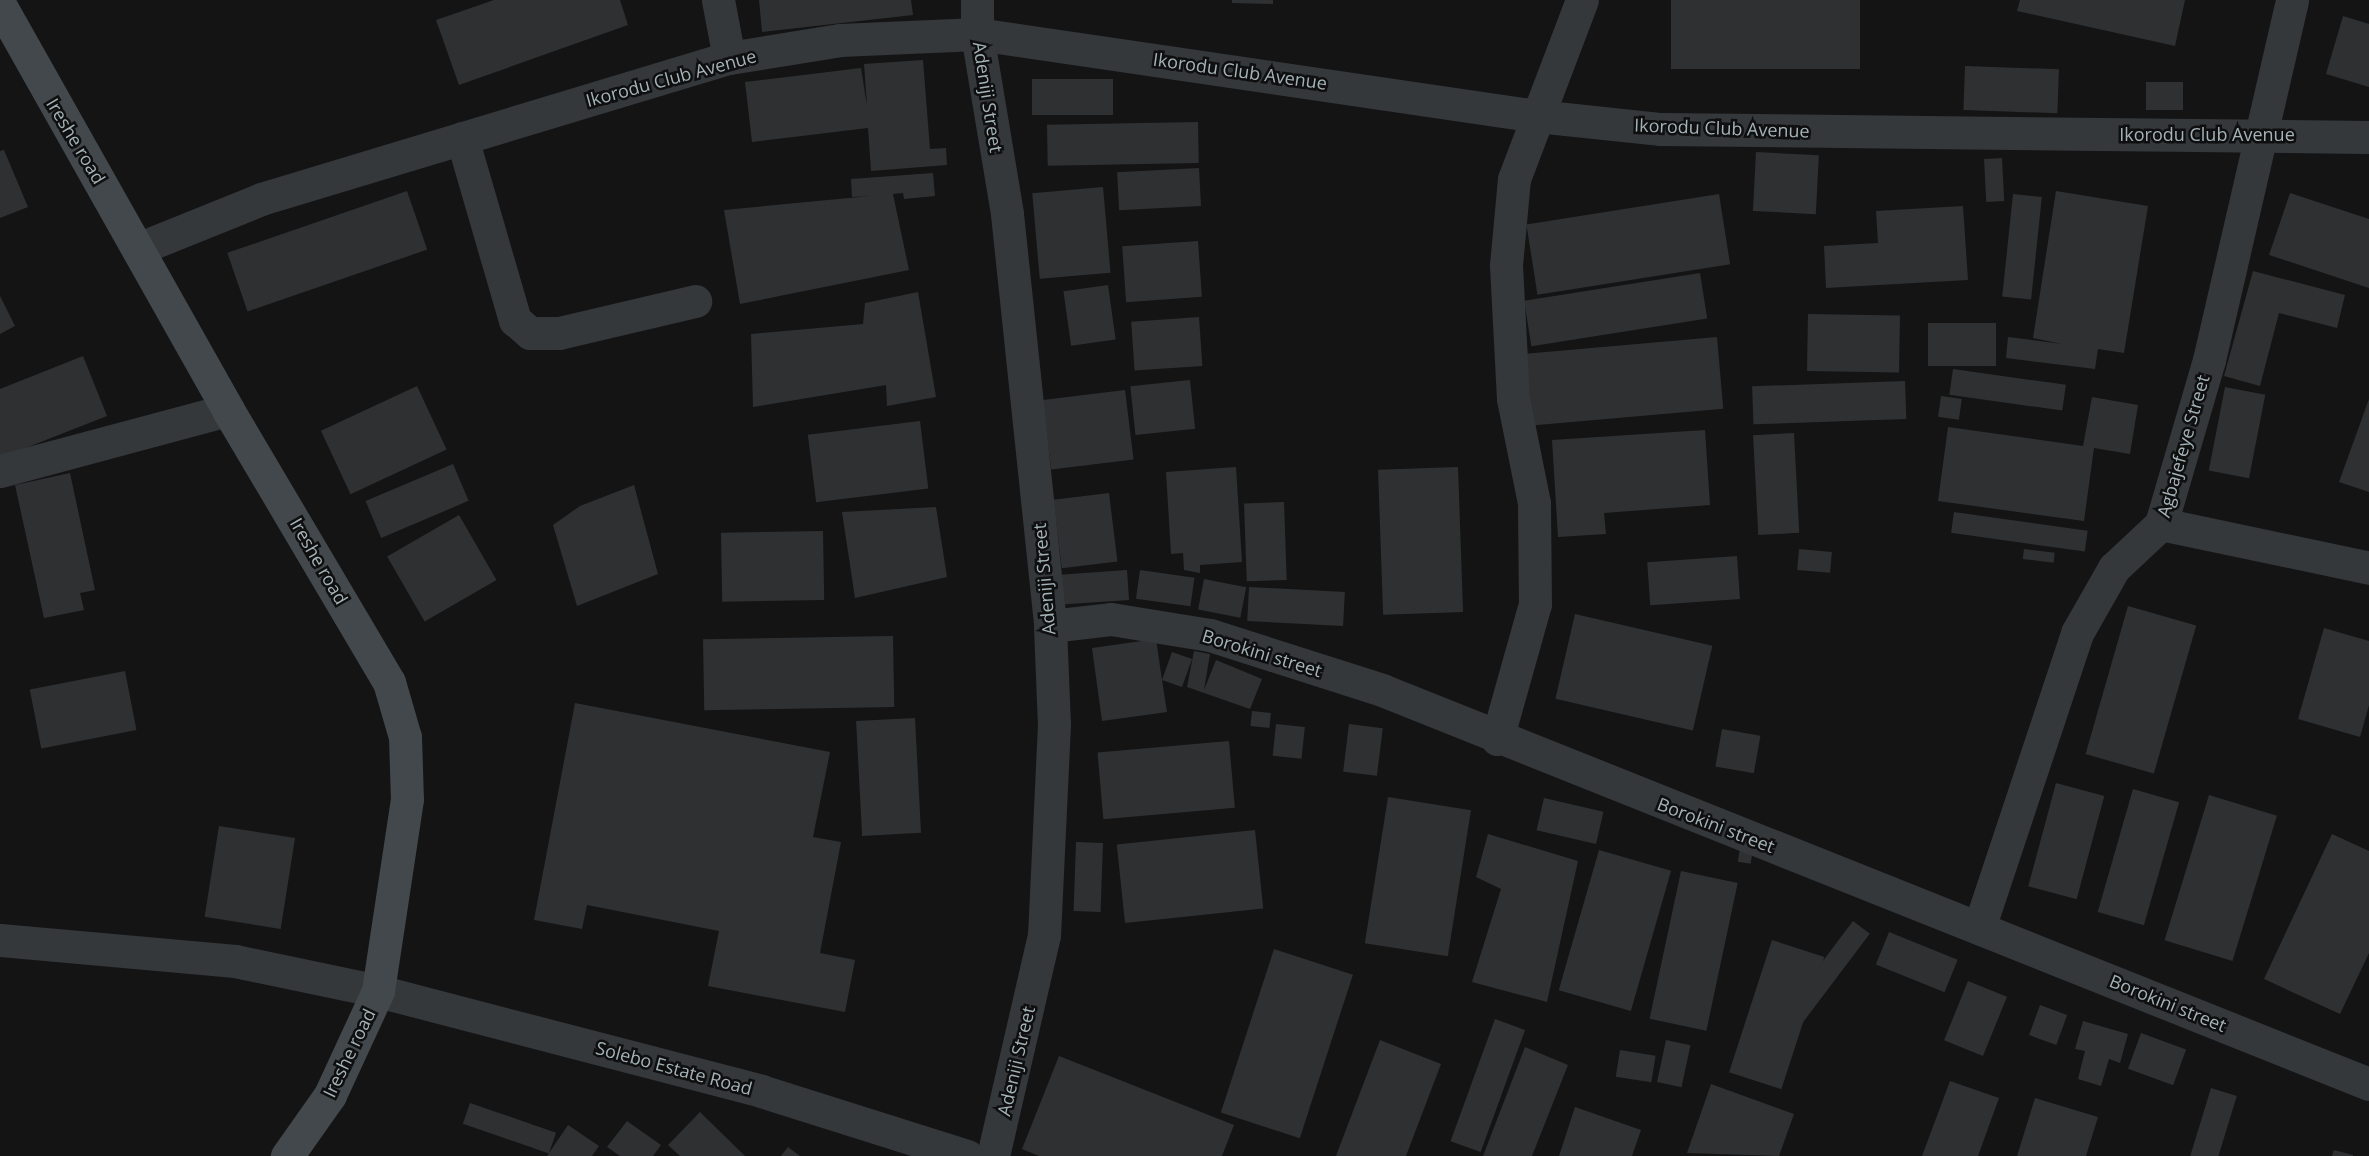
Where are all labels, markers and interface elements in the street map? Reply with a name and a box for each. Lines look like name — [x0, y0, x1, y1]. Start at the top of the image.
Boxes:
street label: Adeniji Street — [969, 40, 1007, 154]
street label: Ikorodu Club Avenue — [583, 45, 759, 111]
street label: Ikorodu Club Avenue — [1152, 48, 1328, 94]
street label: Ireshe road — [42, 94, 110, 188]
street label: Ikorodu Club Avenue — [1634, 114, 1810, 142]
street label: Ikorodu Club Avenue — [2119, 123, 2295, 145]
street label: Agbajefeye Street — [2152, 372, 2214, 520]
street label: Ireshe road — [286, 514, 352, 608]
street label: Adeniji Street — [1028, 522, 1060, 636]
street label: Borokini street — [1200, 625, 1324, 681]
street label: Borokini street — [1654, 793, 1778, 857]
street label: Borokini street — [2107, 970, 2229, 1036]
street label: Adeniji Street — [993, 1004, 1039, 1118]
street label: Ireshe road — [318, 1005, 380, 1101]
street label: Solebo Estate Road — [593, 1037, 755, 1099]

